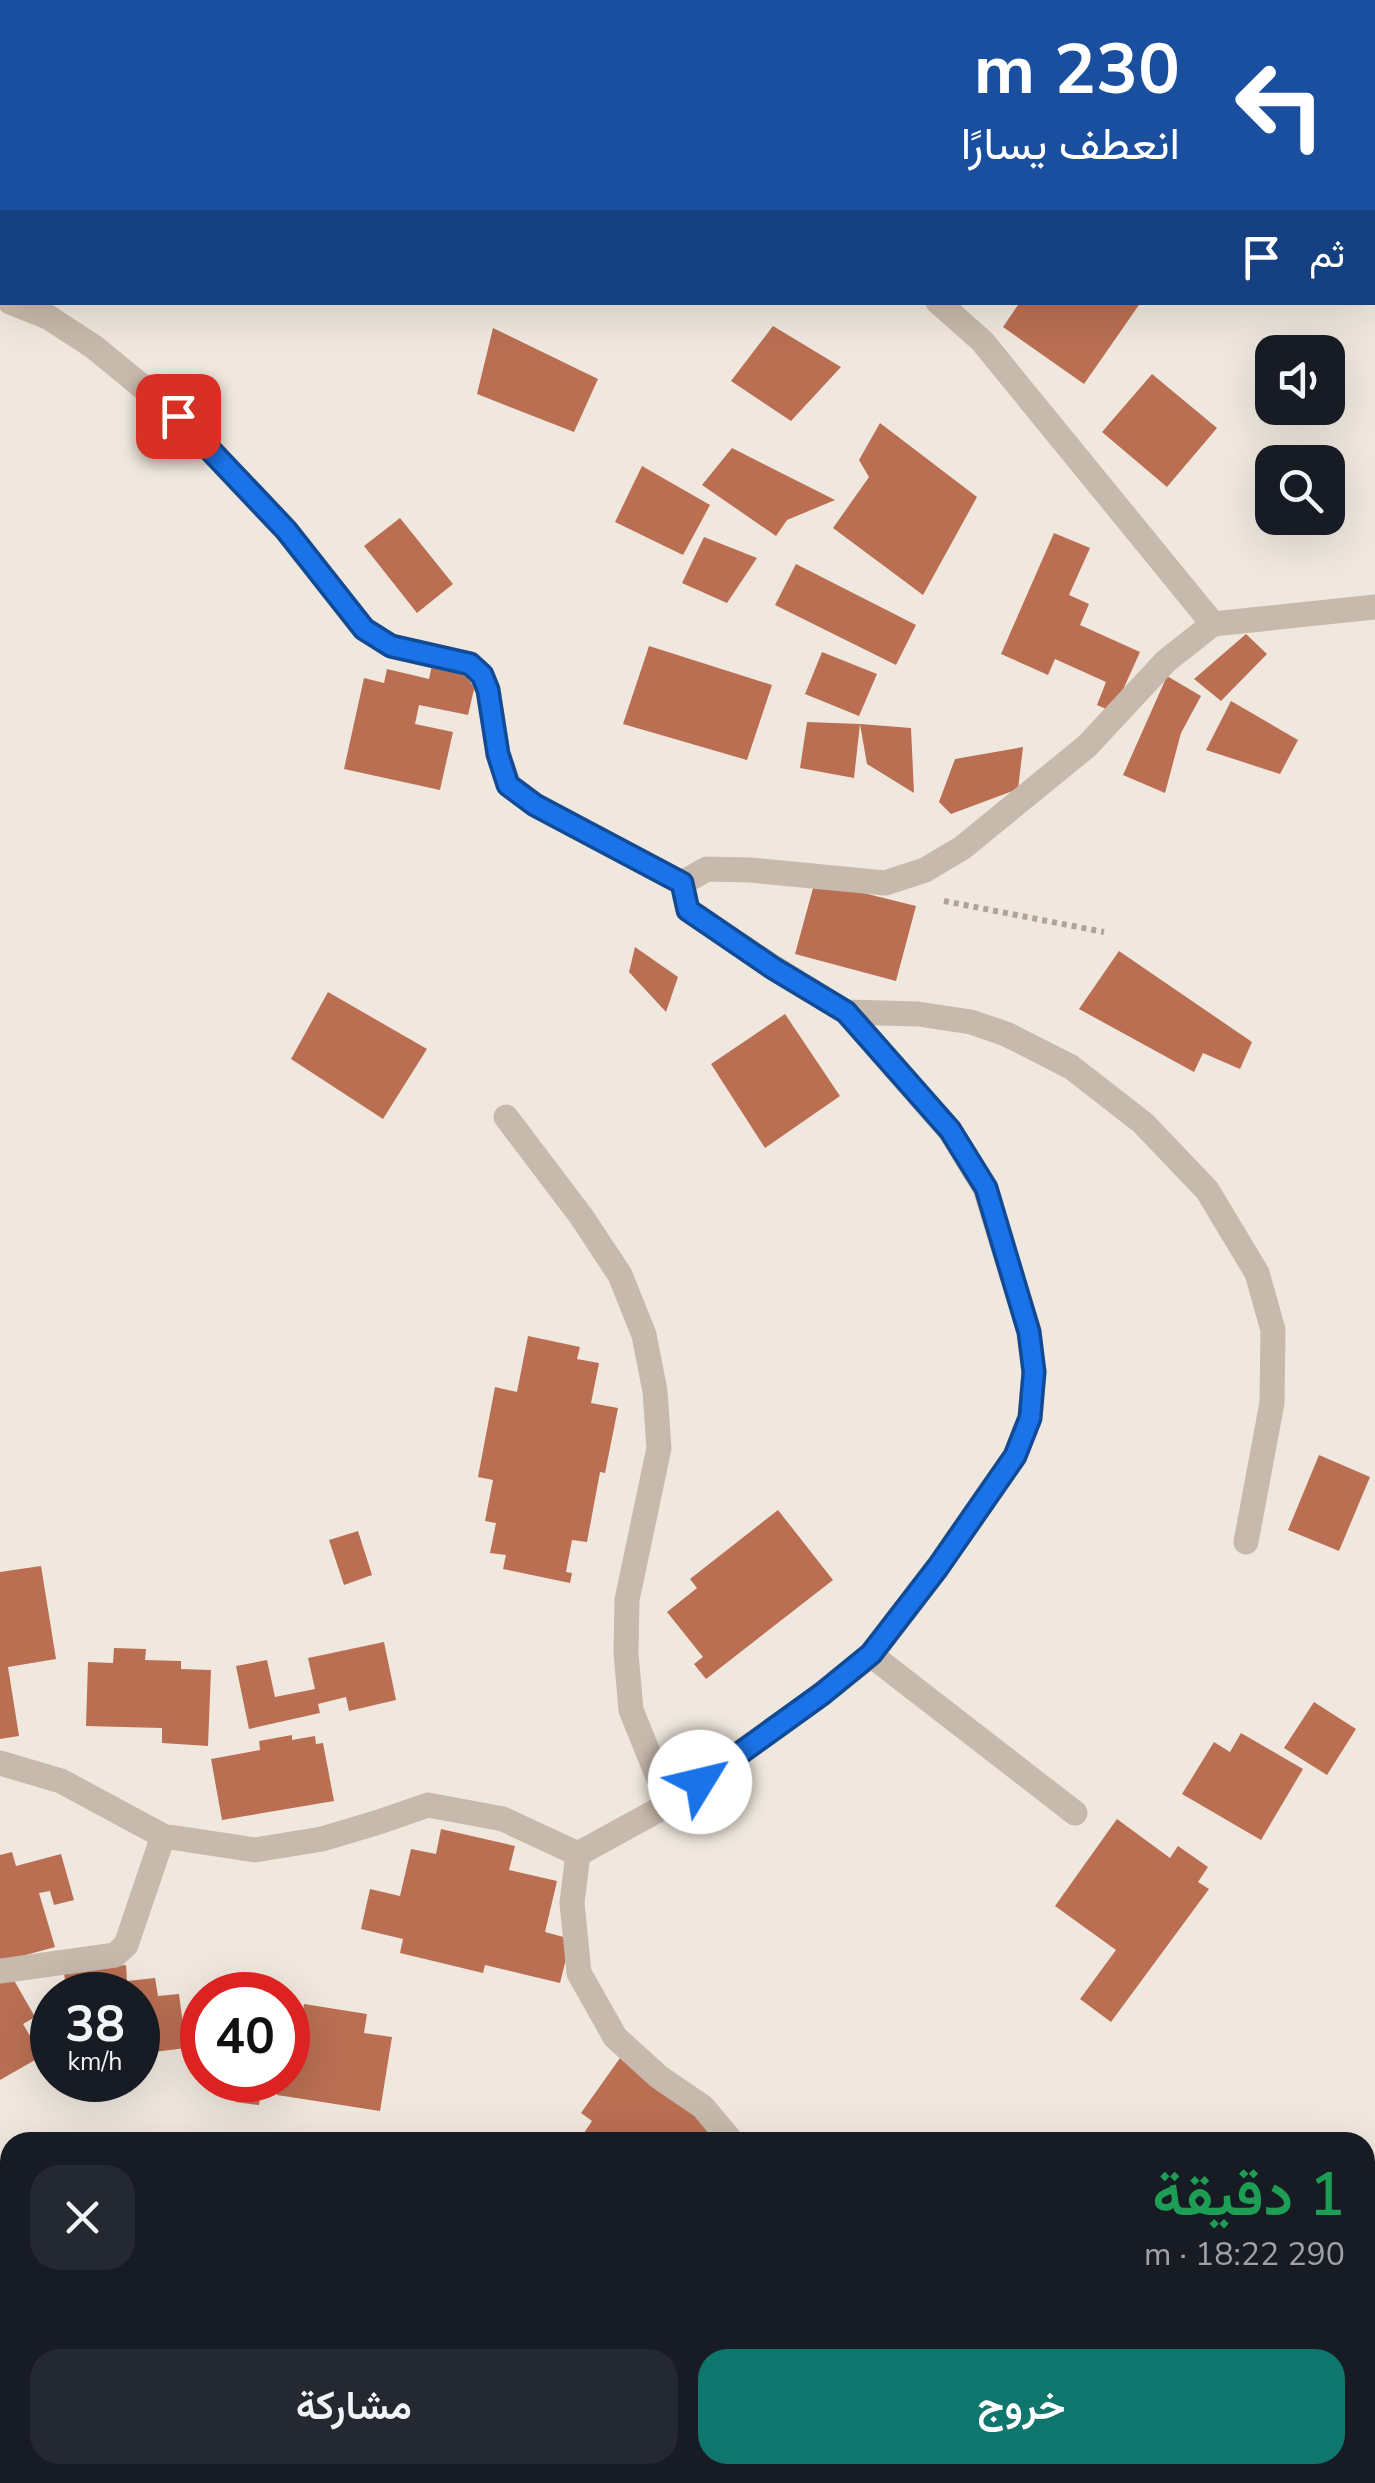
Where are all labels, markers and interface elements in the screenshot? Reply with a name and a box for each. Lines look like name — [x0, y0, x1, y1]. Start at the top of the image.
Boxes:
text: 230 m — [974, 22, 1180, 118]
icon: left — [1215, 40, 1345, 170]
text: انعطف يسارًا — [961, 114, 1180, 175]
text: ثم — [1309, 229, 1345, 280]
icon: arrive — [1234, 230, 1289, 285]
map controls — [1255, 335, 1345, 535]
button: sound — [1255, 335, 1345, 425]
pin — [136, 374, 221, 459]
icon: arrive — [151, 389, 206, 444]
button: search — [1255, 445, 1345, 535]
position arrow — [648, 1730, 752, 1834]
speed limit sign: 40 — [180, 1972, 310, 2102]
text: 38 — [65, 1990, 125, 2059]
text: km/h — [67, 2045, 123, 2079]
text: 1 دقيقة — [1152, 2154, 1345, 2236]
button: close — [30, 2165, 135, 2270]
text: 290 m · 18:22 — [1144, 2233, 1345, 2276]
button: مشاركة — [30, 2349, 678, 2464]
button: خروج — [698, 2349, 1345, 2464]

